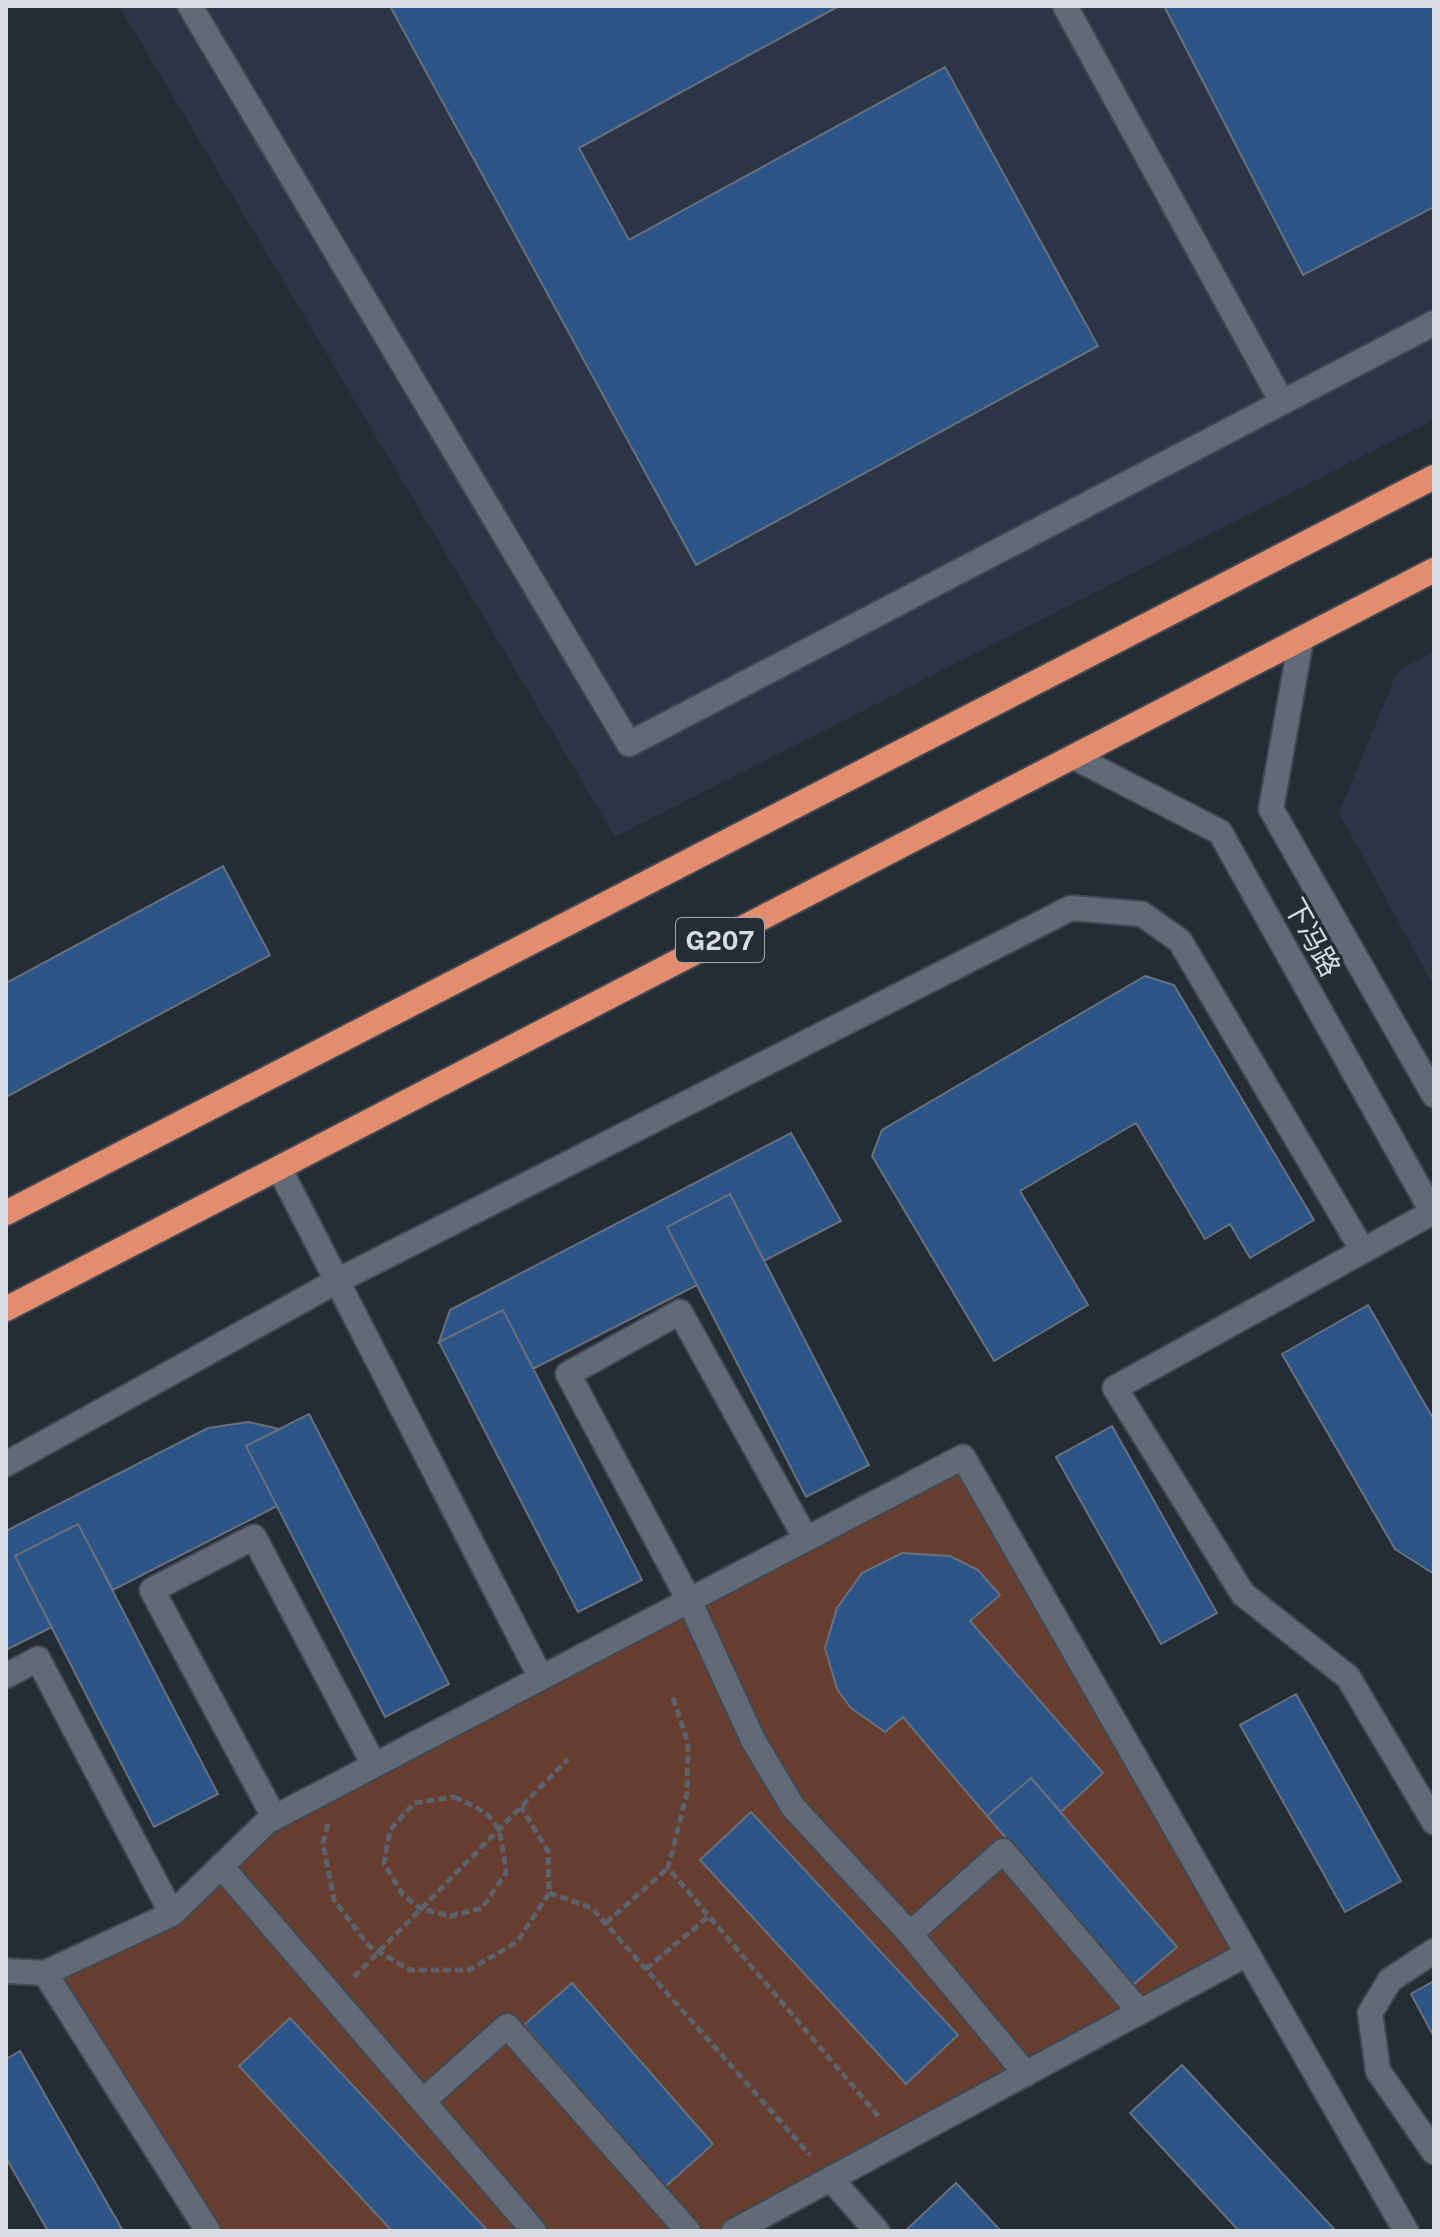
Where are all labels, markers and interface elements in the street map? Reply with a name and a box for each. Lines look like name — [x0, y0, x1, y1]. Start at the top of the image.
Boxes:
street label: 下冯路 — [1278, 892, 1348, 982]
road number: G207 — [676, 918, 764, 962]

